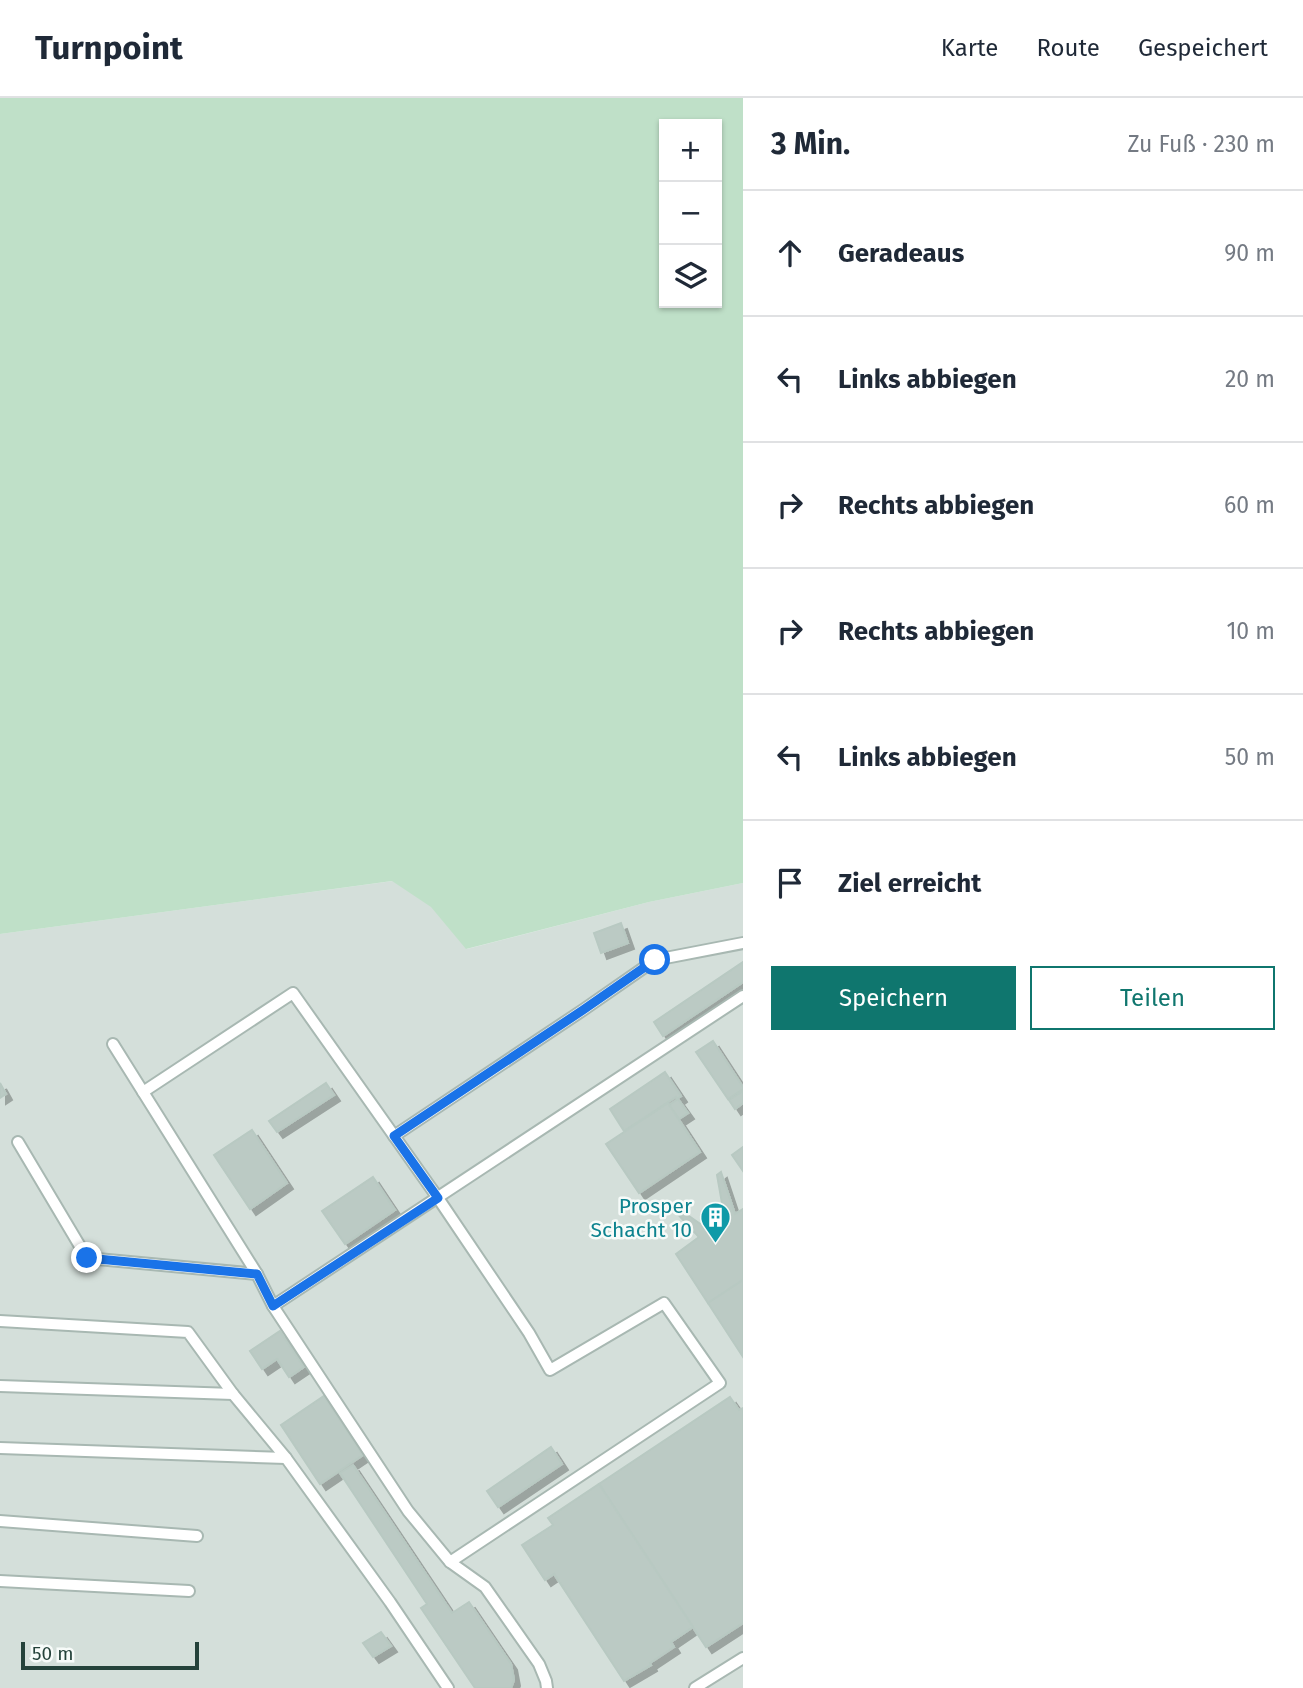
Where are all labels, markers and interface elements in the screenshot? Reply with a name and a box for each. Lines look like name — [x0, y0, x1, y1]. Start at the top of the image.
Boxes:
text: Turnpoint — [35, 28, 183, 68]
text: Karte — [941, 34, 998, 62]
text: Route — [1036, 34, 1100, 62]
text: Gespeichert — [1138, 34, 1268, 62]
map controls — [659, 119, 722, 308]
button: + — [659, 119, 722, 182]
text: 3 Min. — [771, 126, 850, 162]
text: Zu Fuß · 230 m — [1127, 130, 1275, 158]
button: − — [659, 182, 722, 245]
icon: ahead — [771, 234, 809, 272]
text: Geradeaus — [838, 238, 964, 269]
text: 90 m — [1224, 239, 1275, 267]
button: layers — [659, 245, 722, 308]
icon: left — [771, 360, 809, 398]
text: Links abbiegen — [838, 364, 1017, 395]
text: 20 m — [1225, 365, 1275, 393]
icon: right — [771, 486, 809, 524]
text: Rechts abbiegen — [838, 490, 1034, 521]
text: 60 m — [1224, 491, 1275, 519]
icon: right — [771, 612, 809, 650]
text: Rechts abbiegen — [838, 616, 1034, 647]
text: 10 m — [1226, 617, 1275, 645]
icon: left — [771, 738, 809, 776]
text: Links abbiegen — [838, 742, 1017, 773]
text: 50 m — [1225, 743, 1275, 771]
icon: arrive — [771, 864, 809, 902]
text: Ziel erreicht — [838, 868, 981, 899]
route start — [639, 944, 670, 975]
button: Speichern — [771, 966, 1016, 1030]
button: Teilen — [1030, 966, 1275, 1030]
place label: Prosper Schacht 10 — [590, 1193, 692, 1243]
building icon: Prosper Schacht 10 — [698, 1201, 732, 1245]
route end — [71, 1242, 102, 1273]
scale bar — [21, 1639, 200, 1671]
text: 50 m — [32, 1642, 73, 1665]

